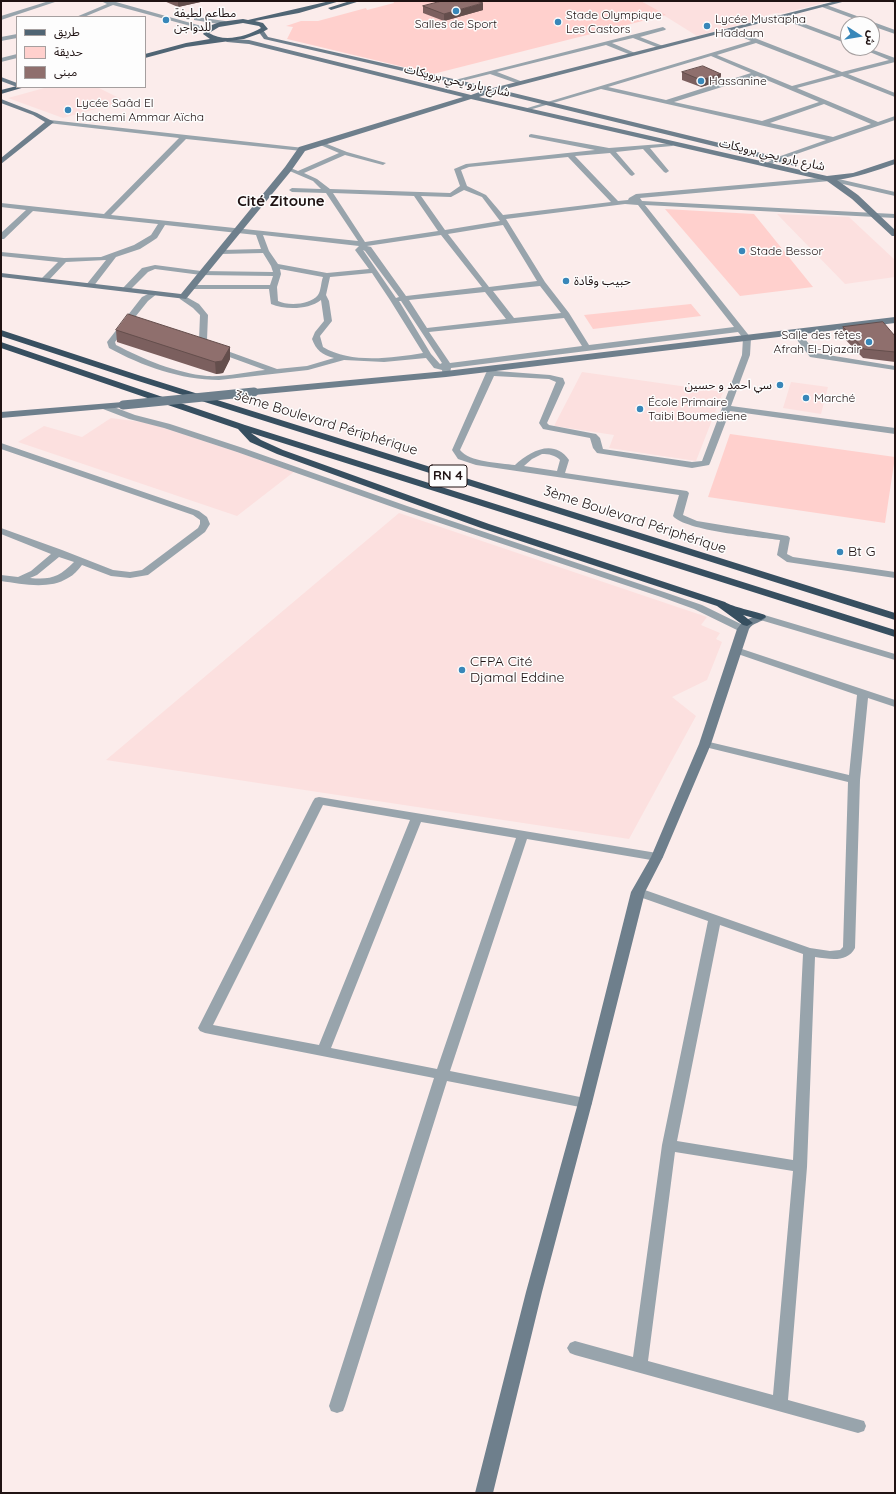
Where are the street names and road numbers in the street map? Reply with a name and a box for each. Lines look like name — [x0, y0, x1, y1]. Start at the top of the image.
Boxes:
street label: شارع بارو يحي برويكات — [403, 62, 511, 100]
street label: شارع بارو يحي برويكات — [718, 136, 826, 174]
street label: 3ème Boulevard Périphérique — [232, 387, 420, 459]
road number: RN 4 — [429, 465, 467, 487]
street label: 3ème Boulevard Périphérique — [542, 482, 728, 558]

